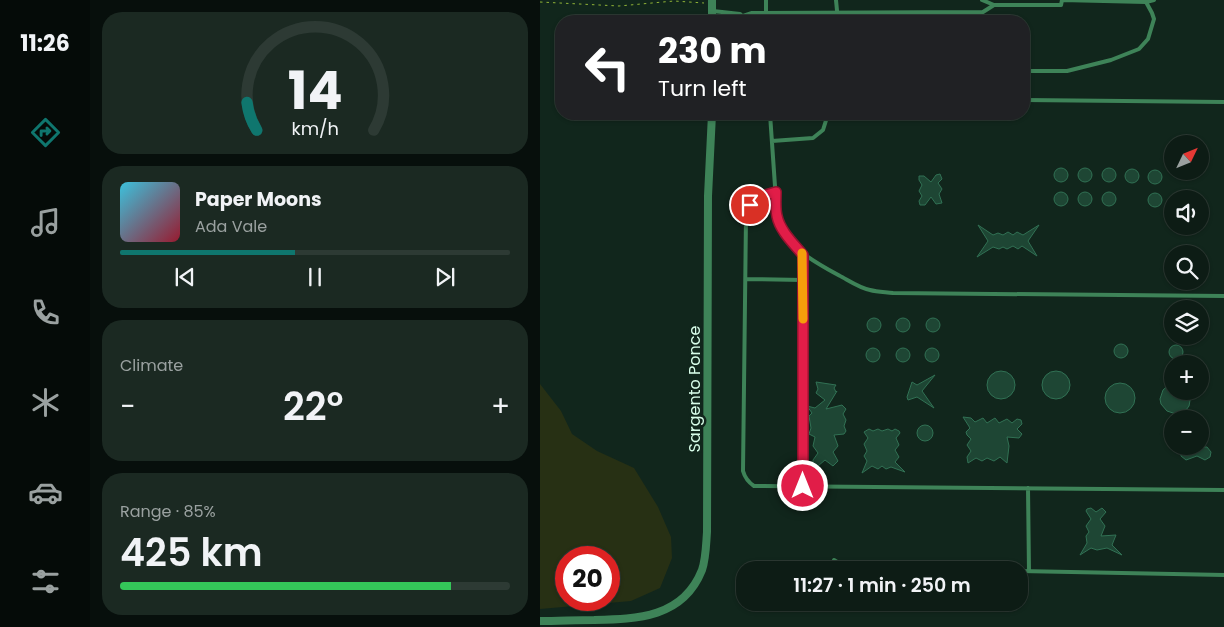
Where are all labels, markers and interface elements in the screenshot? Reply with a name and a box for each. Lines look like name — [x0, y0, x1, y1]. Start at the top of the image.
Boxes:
text: 230 m — [658, 26, 766, 75]
text: 11:26 — [20, 28, 70, 59]
icon: left — [575, 35, 640, 100]
text: 14 — [288, 54, 342, 127]
text: Turn left — [658, 73, 746, 104]
icon: directions — [28, 115, 63, 150]
text: km/h — [291, 116, 339, 141]
north arrow — [1164, 135, 1209, 180]
map controls — [1164, 135, 1209, 455]
pin — [729, 184, 771, 226]
text: Paper Moons — [195, 186, 322, 213]
button: sound — [1164, 190, 1209, 235]
icon: arrive — [736, 191, 764, 219]
icon: music — [28, 205, 63, 240]
text: Ada Vale — [195, 215, 267, 238]
button: search — [1164, 245, 1209, 290]
icon: previous — [171, 263, 199, 291]
icon: pause — [301, 263, 329, 291]
icon: next — [431, 263, 459, 291]
icon: phone — [28, 295, 63, 330]
button: layers — [1164, 300, 1209, 345]
street label: Sargento Ponce — [683, 325, 706, 452]
text: Climate — [120, 354, 183, 377]
button: + — [1164, 355, 1209, 400]
text: 22° — [283, 380, 343, 433]
icon: climate — [28, 385, 63, 420]
text: − — [120, 387, 135, 426]
text: + — [491, 387, 510, 426]
button: − — [1164, 410, 1209, 455]
position arrow — [776, 459, 828, 511]
icon: car — [28, 475, 63, 510]
text: Range · 85% — [120, 500, 216, 523]
text: 425 km — [120, 526, 262, 579]
speed limit sign: 20 — [555, 546, 620, 611]
icon: filters — [28, 564, 63, 599]
text: 11:27 · 1 min · 250 m — [793, 572, 971, 599]

